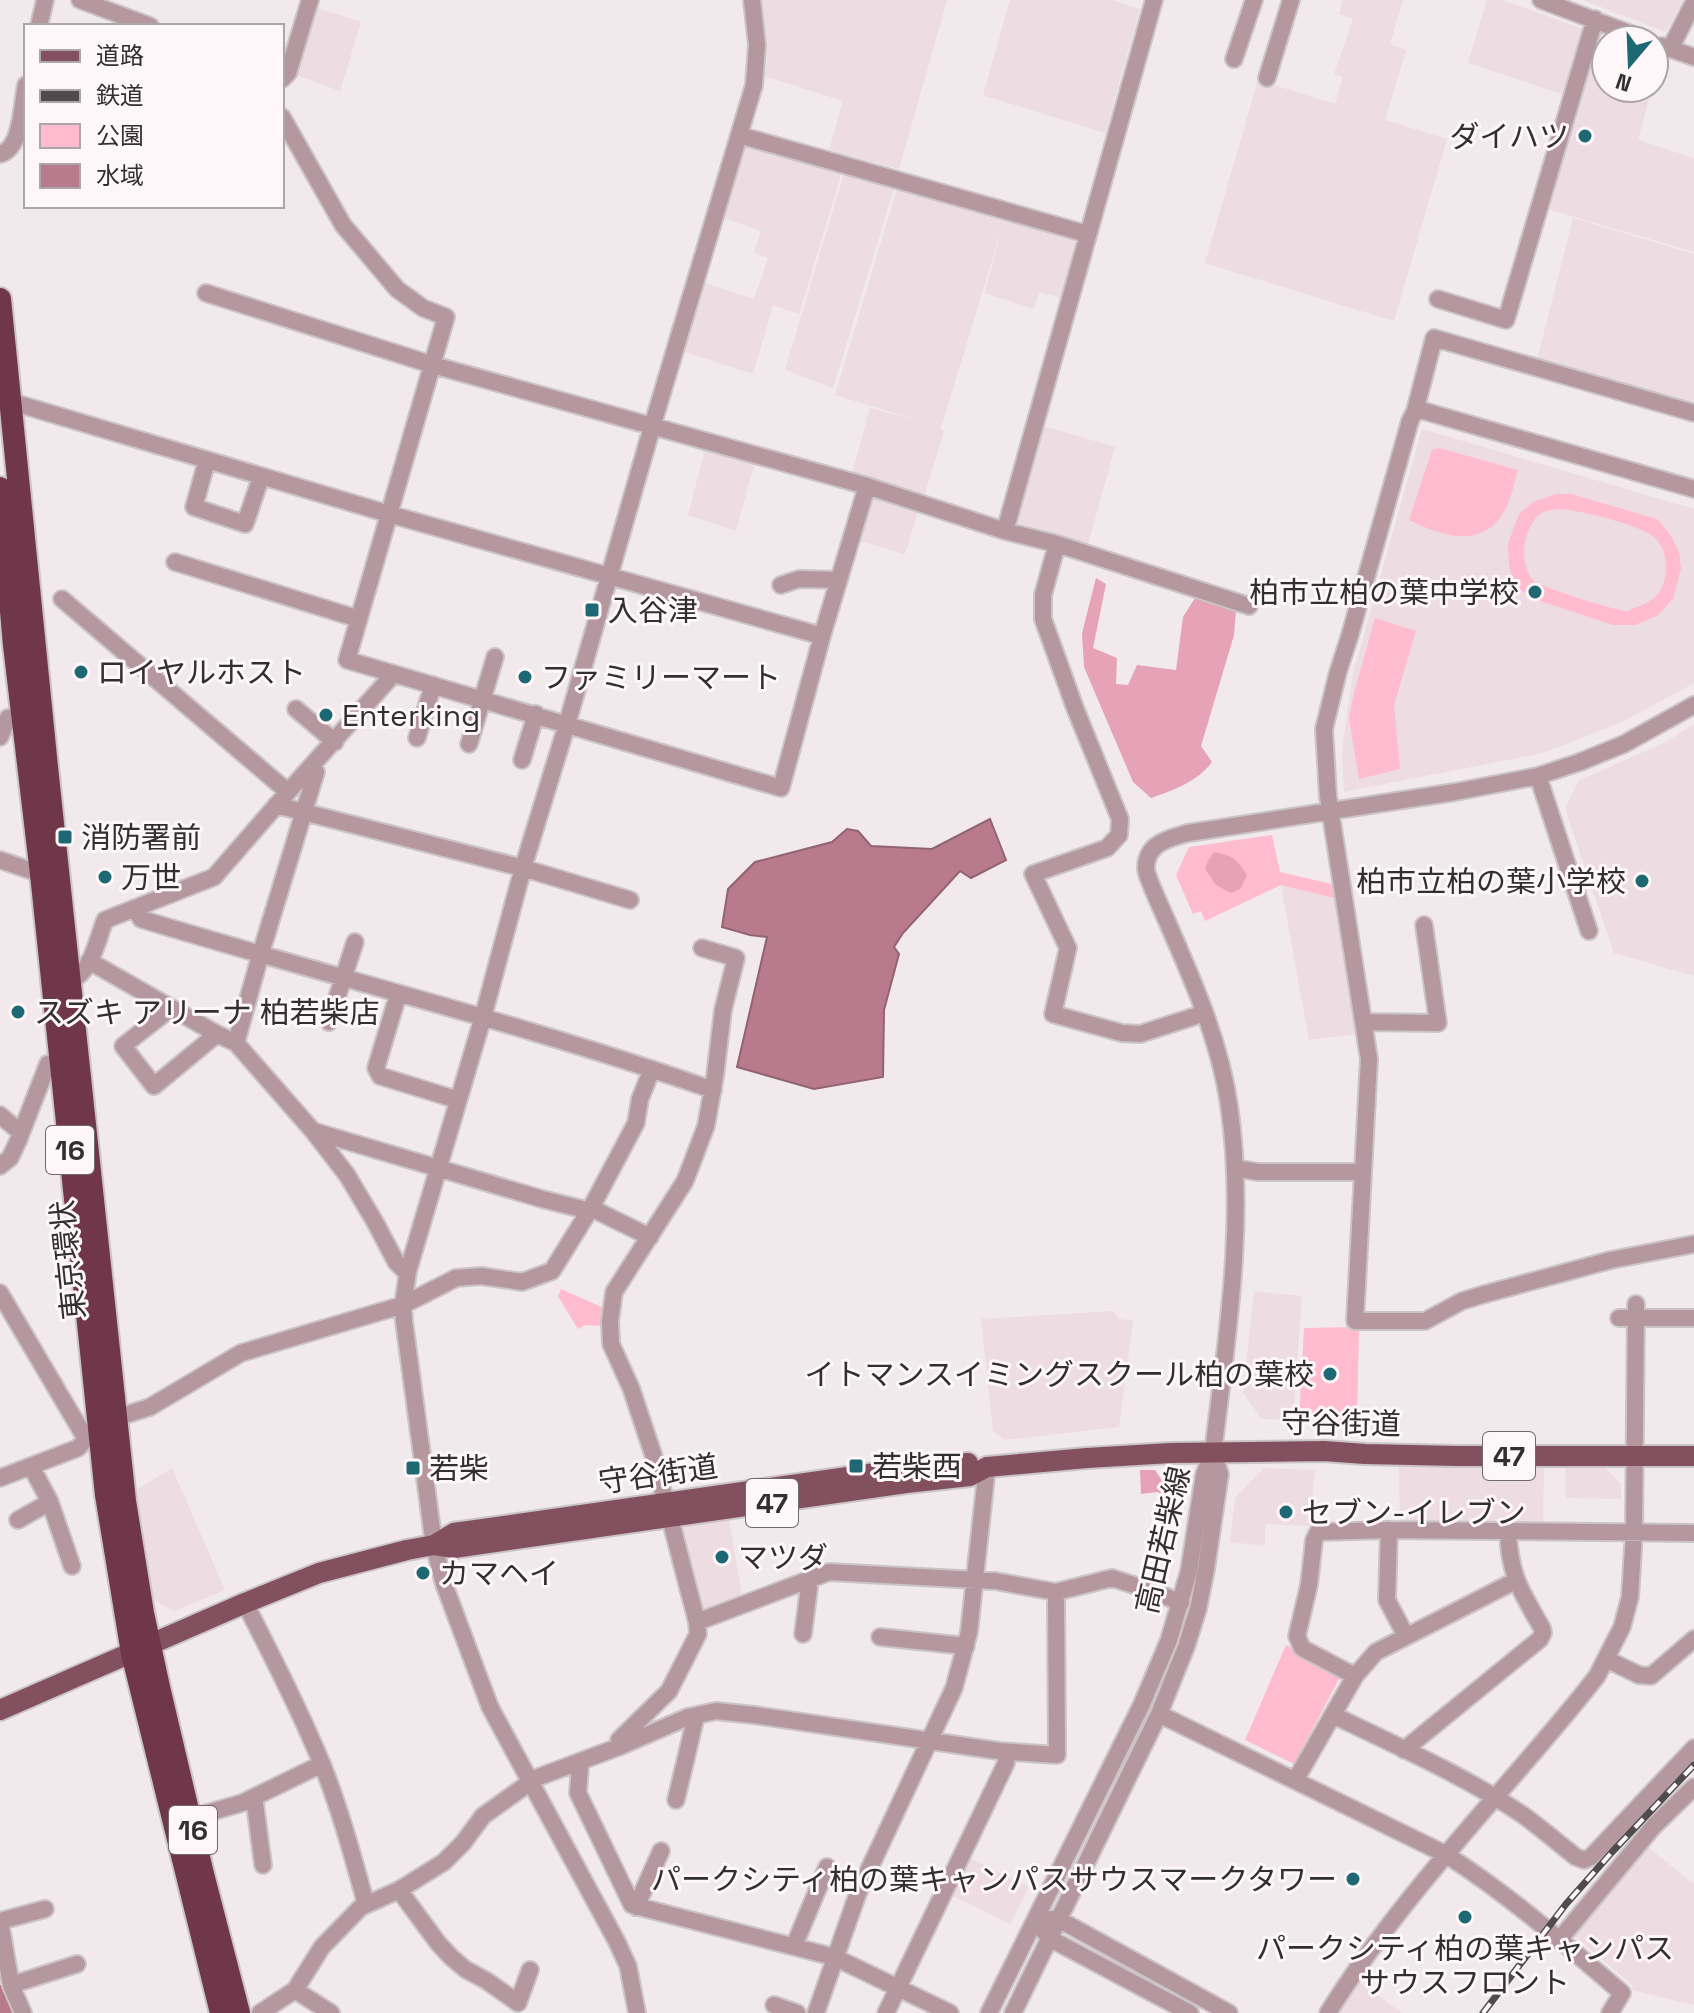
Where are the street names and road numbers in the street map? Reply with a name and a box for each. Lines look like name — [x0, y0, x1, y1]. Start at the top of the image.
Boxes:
road number: 16 — [46, 1126, 94, 1174]
street label: 東京環状 — [42, 1198, 94, 1322]
street label: 守谷街道 — [1281, 1402, 1401, 1444]
road number: 47 — [1483, 1432, 1535, 1480]
street label: 守谷街道 — [596, 1446, 720, 1502]
street label: 高田若柴線 — [1127, 1463, 1199, 1617]
road number: 47 — [746, 1479, 798, 1527]
road number: 16 — [169, 1806, 217, 1854]

